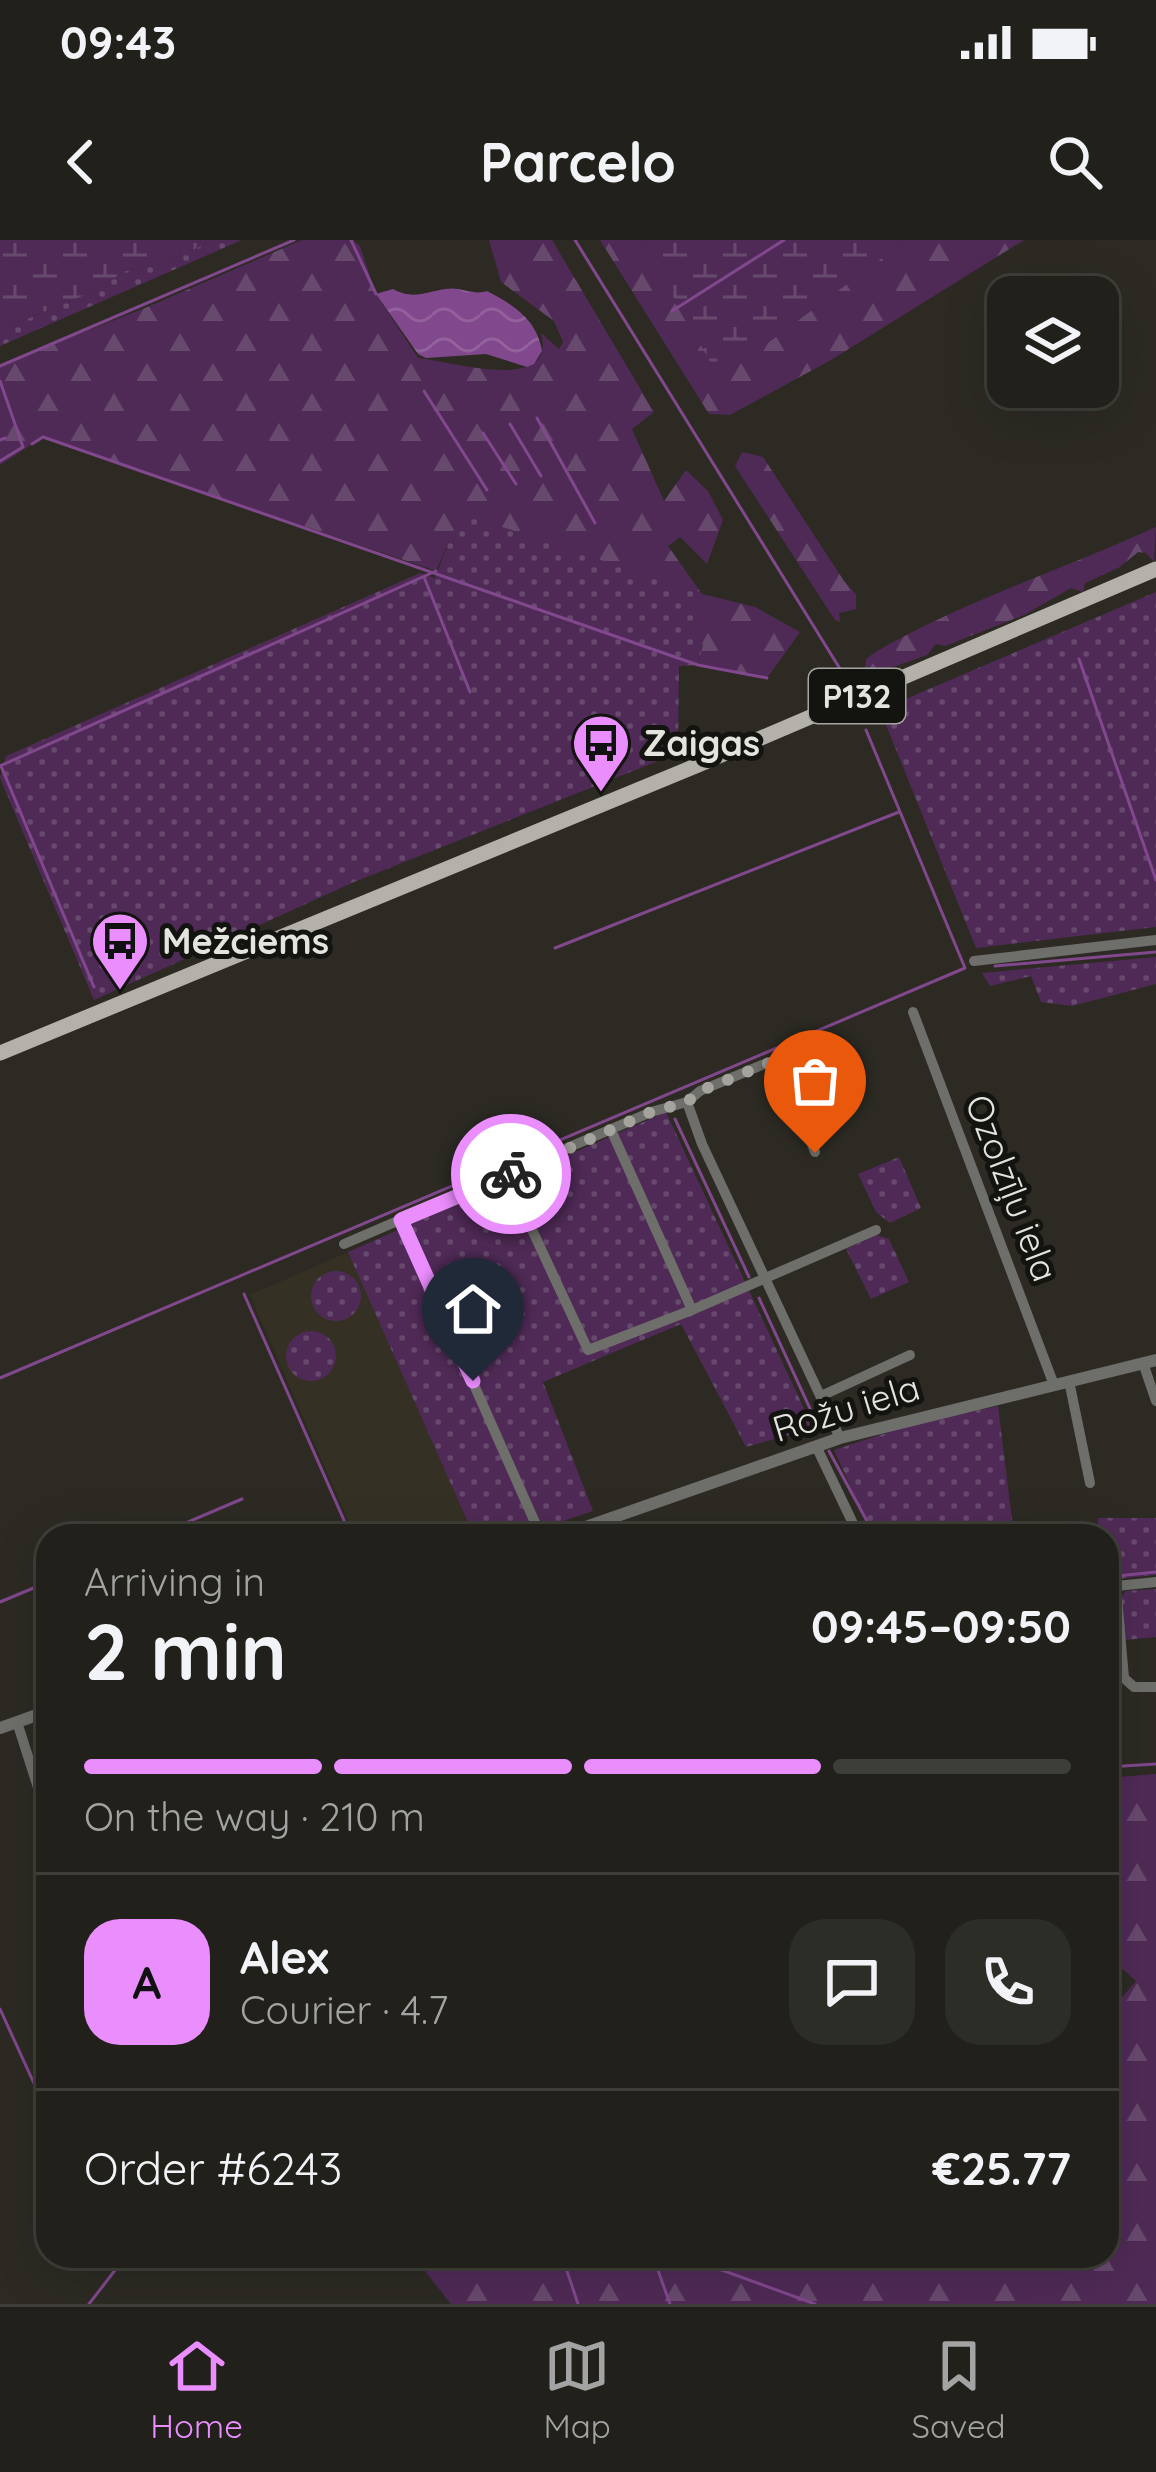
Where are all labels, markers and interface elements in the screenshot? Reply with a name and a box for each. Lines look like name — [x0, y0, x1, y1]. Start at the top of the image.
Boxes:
text: 09:43 — [60, 14, 176, 70]
text: Parcelo — [480, 128, 676, 196]
icon: back — [48, 129, 114, 195]
icon: search — [1042, 129, 1108, 195]
map controls — [987, 276, 1119, 408]
button: layers — [987, 276, 1119, 408]
road number: P132 — [809, 669, 905, 723]
bus stop icon: Zaigas — [570, 712, 632, 794]
place label: Zaigas — [643, 720, 760, 765]
bus stop icon: Mežciems — [89, 910, 151, 992]
place label: Mežciems — [162, 918, 329, 963]
pin — [764, 1030, 866, 1153]
icon: bag — [782, 1048, 848, 1114]
street label: Ozolzīļu iela — [956, 1088, 1069, 1287]
courier — [451, 1114, 571, 1234]
icon: bike — [478, 1141, 544, 1207]
pin — [422, 1258, 524, 1381]
icon: home — [440, 1276, 506, 1342]
street label: Rožu iela — [767, 1364, 925, 1451]
text: Arriving in — [84, 1557, 265, 1606]
text: 09:45–09:50 — [811, 1598, 1071, 1654]
text: 2 min — [84, 1602, 287, 1700]
text: On the way · 210 m — [84, 1792, 425, 1841]
button: chat — [789, 1919, 915, 2045]
button: phone — [945, 1919, 1071, 2045]
text: Alex — [240, 1929, 329, 1985]
text: A — [133, 1954, 161, 2010]
text: Courier · 4.7 — [240, 1985, 448, 2034]
text: Order #6243 — [84, 2140, 342, 2196]
text: €25.77 — [932, 2140, 1071, 2196]
tab: Home — [150, 2333, 243, 2446]
tab: Map — [544, 2333, 611, 2446]
tab: Saved — [912, 2333, 1006, 2446]

